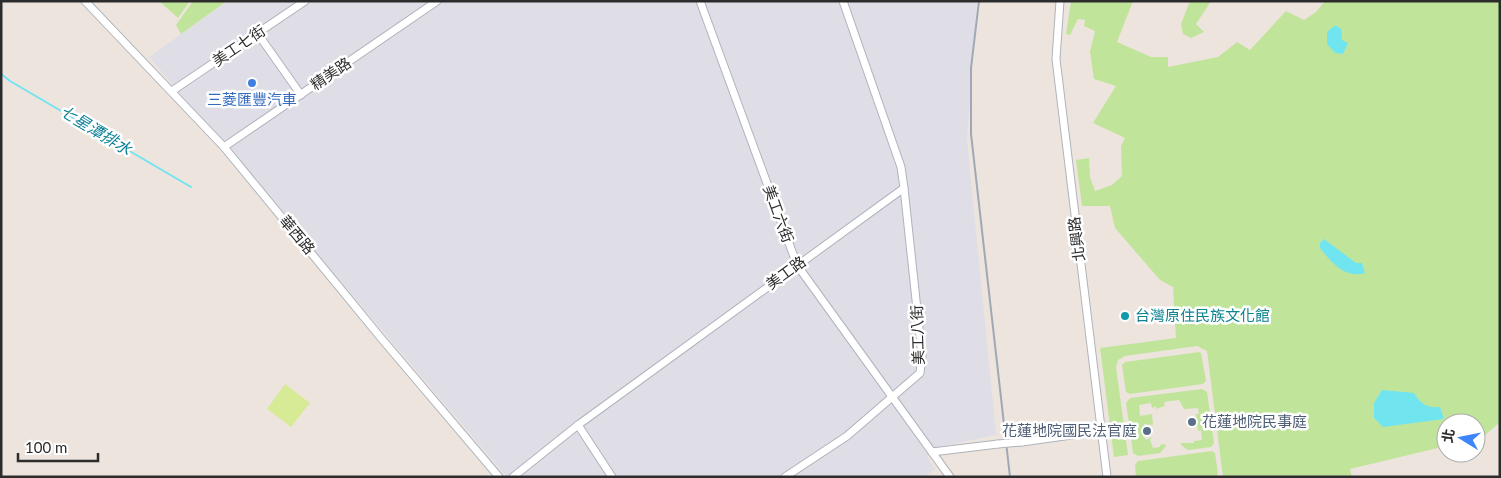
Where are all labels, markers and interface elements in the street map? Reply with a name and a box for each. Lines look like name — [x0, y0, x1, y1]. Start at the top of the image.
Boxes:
street label: 美工七街 — [209, 21, 268, 69]
street label: 精美路 — [307, 53, 354, 93]
marker: 三菱匯豐汽車 — [246, 77, 258, 89]
place label: 三菱匯豐汽車 — [207, 90, 297, 108]
water label: 七星潭排水 — [57, 101, 136, 159]
street label: 美工六街 — [760, 182, 798, 245]
street label: 華西路 — [276, 211, 319, 257]
street label: 北興路 — [1064, 216, 1088, 263]
street label: 美工路 — [762, 252, 809, 293]
street label: 美工八街 — [907, 305, 927, 365]
place label: 台灣原住民族文化館 — [1135, 306, 1270, 324]
marker: 台灣原住民族文化館 — [1119, 310, 1131, 322]
place label: 花蓮地院民事庭 — [1202, 412, 1307, 430]
north arrow — [1436, 413, 1486, 463]
marker: 花蓮地院民事庭 — [1186, 416, 1198, 428]
place label: 花蓮地院國民法官庭 — [1002, 421, 1137, 439]
marker: 花蓮地院國民法官庭 — [1141, 425, 1153, 437]
text: 北 — [1438, 427, 1457, 444]
scale bar — [18, 430, 98, 462]
text: 100 m — [25, 438, 67, 456]

